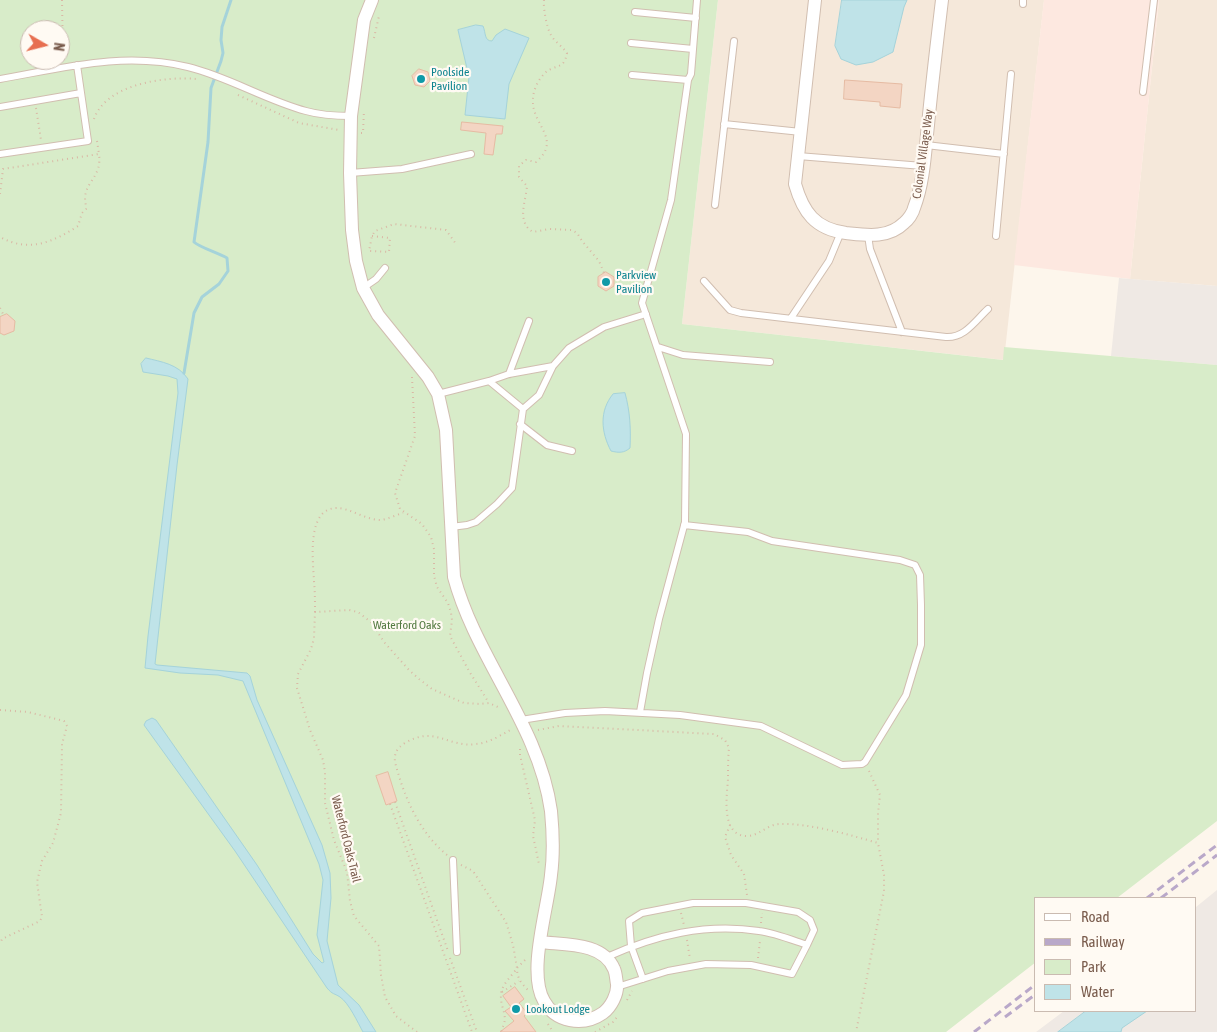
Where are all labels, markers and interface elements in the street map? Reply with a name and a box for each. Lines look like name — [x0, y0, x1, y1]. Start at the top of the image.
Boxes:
north arrow — [20, 20, 70, 70]
text: N — [50, 42, 67, 52]
place label: Poolside Pavilion — [431, 65, 469, 93]
marker: Poolside Pavilion — [415, 73, 427, 85]
street label: Colonial Village Way — [910, 108, 936, 200]
place label: Parkview Pavilion — [616, 268, 656, 296]
marker: Parkview Pavilion — [600, 276, 612, 288]
park label: Waterford Oaks — [373, 618, 441, 632]
street label: Waterford Oaks Trail — [328, 794, 364, 884]
legend — [1034, 897, 1197, 1012]
text: Road — [1081, 908, 1110, 925]
text: Railway — [1081, 933, 1125, 950]
text: Park — [1081, 958, 1106, 975]
text: Water — [1081, 983, 1114, 1000]
place label: Lookout Lodge — [526, 1002, 590, 1016]
marker: Lookout Lodge — [510, 1003, 522, 1015]

